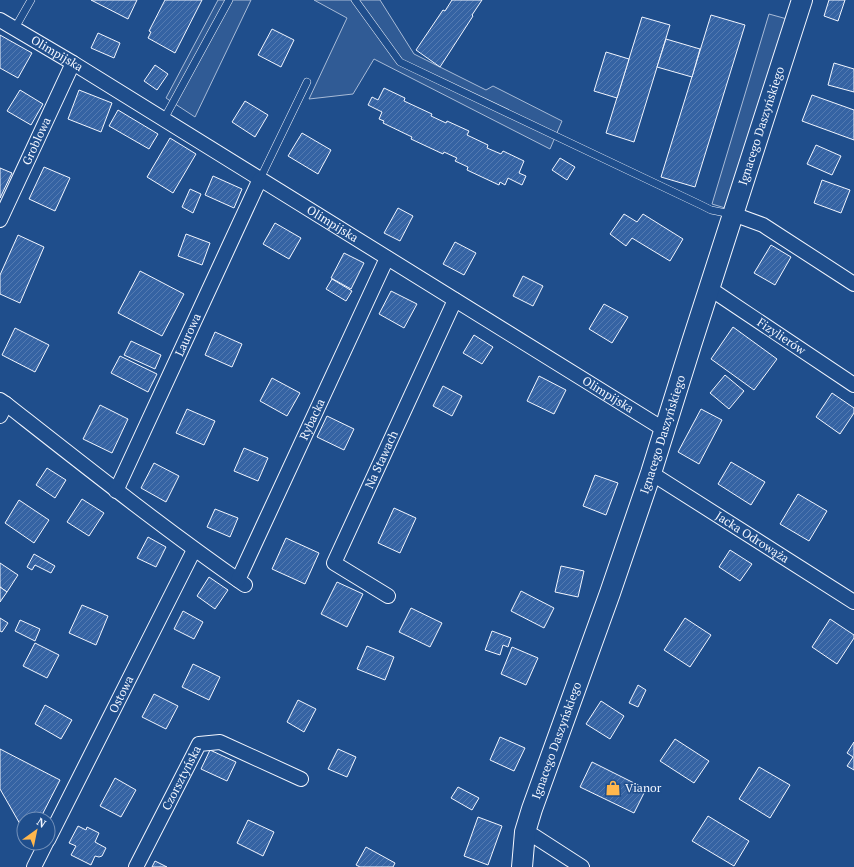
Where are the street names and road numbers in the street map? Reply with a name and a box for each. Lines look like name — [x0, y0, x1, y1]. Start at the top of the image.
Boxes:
street label: Olimpijska — [28, 32, 86, 74]
street label: Ignacego Daszyńskiego — [735, 64, 787, 187]
street label: Groblowa — [19, 115, 54, 167]
street label: Olimpijska — [304, 202, 361, 245]
street label: Laurowa — [171, 311, 204, 358]
street label: Fizylierów — [755, 314, 809, 358]
street label: Olimpijska — [580, 373, 637, 416]
street label: Ignacego Daszyńskiego — [636, 373, 688, 496]
street label: Rybacka — [296, 396, 328, 442]
street label: Na Stawach — [361, 428, 401, 491]
street label: Jacka Odrowąża — [713, 508, 792, 566]
street label: Ostowa — [105, 673, 137, 715]
street label: Ignacego Daszyńskiego — [528, 679, 584, 801]
street label: Czorsztyńska — [158, 743, 204, 813]

